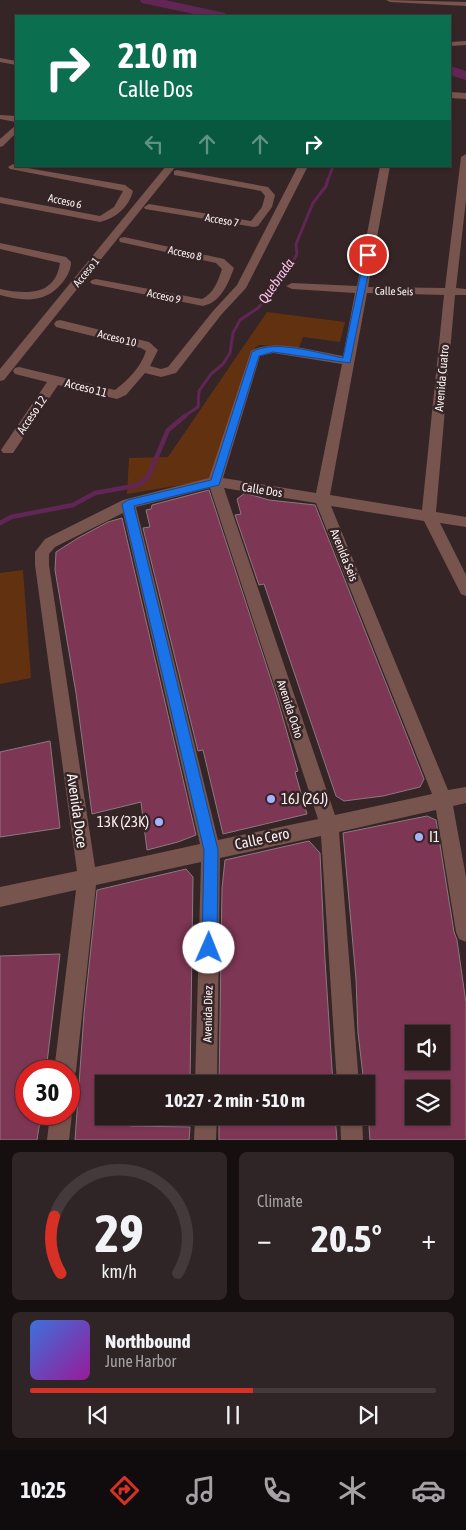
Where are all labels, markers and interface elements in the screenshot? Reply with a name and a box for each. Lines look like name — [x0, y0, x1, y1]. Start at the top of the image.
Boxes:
icon: right — [35, 35, 100, 100]
text: 210 m — [118, 35, 197, 75]
text: Calle Dos — [118, 76, 193, 102]
icon: left — [140, 130, 168, 158]
icon: ahead — [193, 130, 221, 158]
icon: ahead — [246, 130, 274, 158]
icon: right — [299, 130, 327, 158]
street label: Acceso 6 — [47, 192, 83, 210]
street label: Acceso 7 — [204, 211, 240, 229]
pin — [347, 234, 389, 276]
icon: arrive — [354, 241, 382, 269]
street label: Acceso 8 — [167, 244, 203, 262]
street label: Acceso 1 — [71, 255, 101, 289]
water label: Quebrada — [255, 255, 298, 307]
street label: Calle Seis — [375, 285, 413, 297]
street label: Acceso 9 — [146, 287, 182, 305]
street label: Acceso 10 — [96, 327, 138, 349]
street label: Avenida Cuatro — [432, 344, 452, 412]
street label: Acceso 11 — [63, 376, 109, 400]
street label: Acceso 12 — [14, 393, 50, 437]
street label: Calle Dos — [241, 480, 283, 500]
street label: Avenida Seis — [327, 527, 361, 583]
street label: Avenida Ocho — [274, 678, 306, 740]
street label: Avenida Doce — [64, 773, 91, 849]
place label: 16J (26J) — [281, 790, 328, 807]
marker: 16J (26J) — [265, 793, 277, 805]
place label: 13K (23K) — [97, 813, 149, 830]
marker: 13K (23K) — [153, 816, 165, 828]
street label: Calle Cero — [233, 824, 291, 853]
place label: I1 — [429, 828, 440, 845]
marker: I1 — [413, 831, 425, 843]
position arrow — [182, 921, 234, 973]
street label: Avenida Diez — [201, 985, 216, 1043]
map controls — [405, 1025, 450, 1125]
button: sound — [405, 1025, 450, 1070]
speed limit sign: 30 — [15, 1060, 80, 1125]
button: layers — [405, 1080, 450, 1125]
text: 10:27 · 2 min · 510 m — [165, 1089, 305, 1111]
text: Climate — [257, 1192, 303, 1210]
text: 29 — [95, 1203, 144, 1263]
text: 20.5° — [311, 1217, 382, 1260]
text: − — [257, 1223, 272, 1255]
text: + — [421, 1223, 436, 1255]
text: km/h — [102, 1261, 137, 1282]
text: Northbound — [105, 1330, 191, 1352]
text: June Harbor — [105, 1352, 176, 1370]
icon: previous — [84, 1401, 112, 1429]
icon: pause — [219, 1401, 247, 1429]
icon: next — [354, 1401, 382, 1429]
icon: directions — [107, 1473, 142, 1508]
icon: music — [183, 1473, 218, 1508]
icon: phone — [259, 1473, 294, 1508]
icon: climate — [335, 1473, 370, 1508]
icon: car — [411, 1473, 446, 1508]
text: 10:25 — [20, 1477, 66, 1503]

